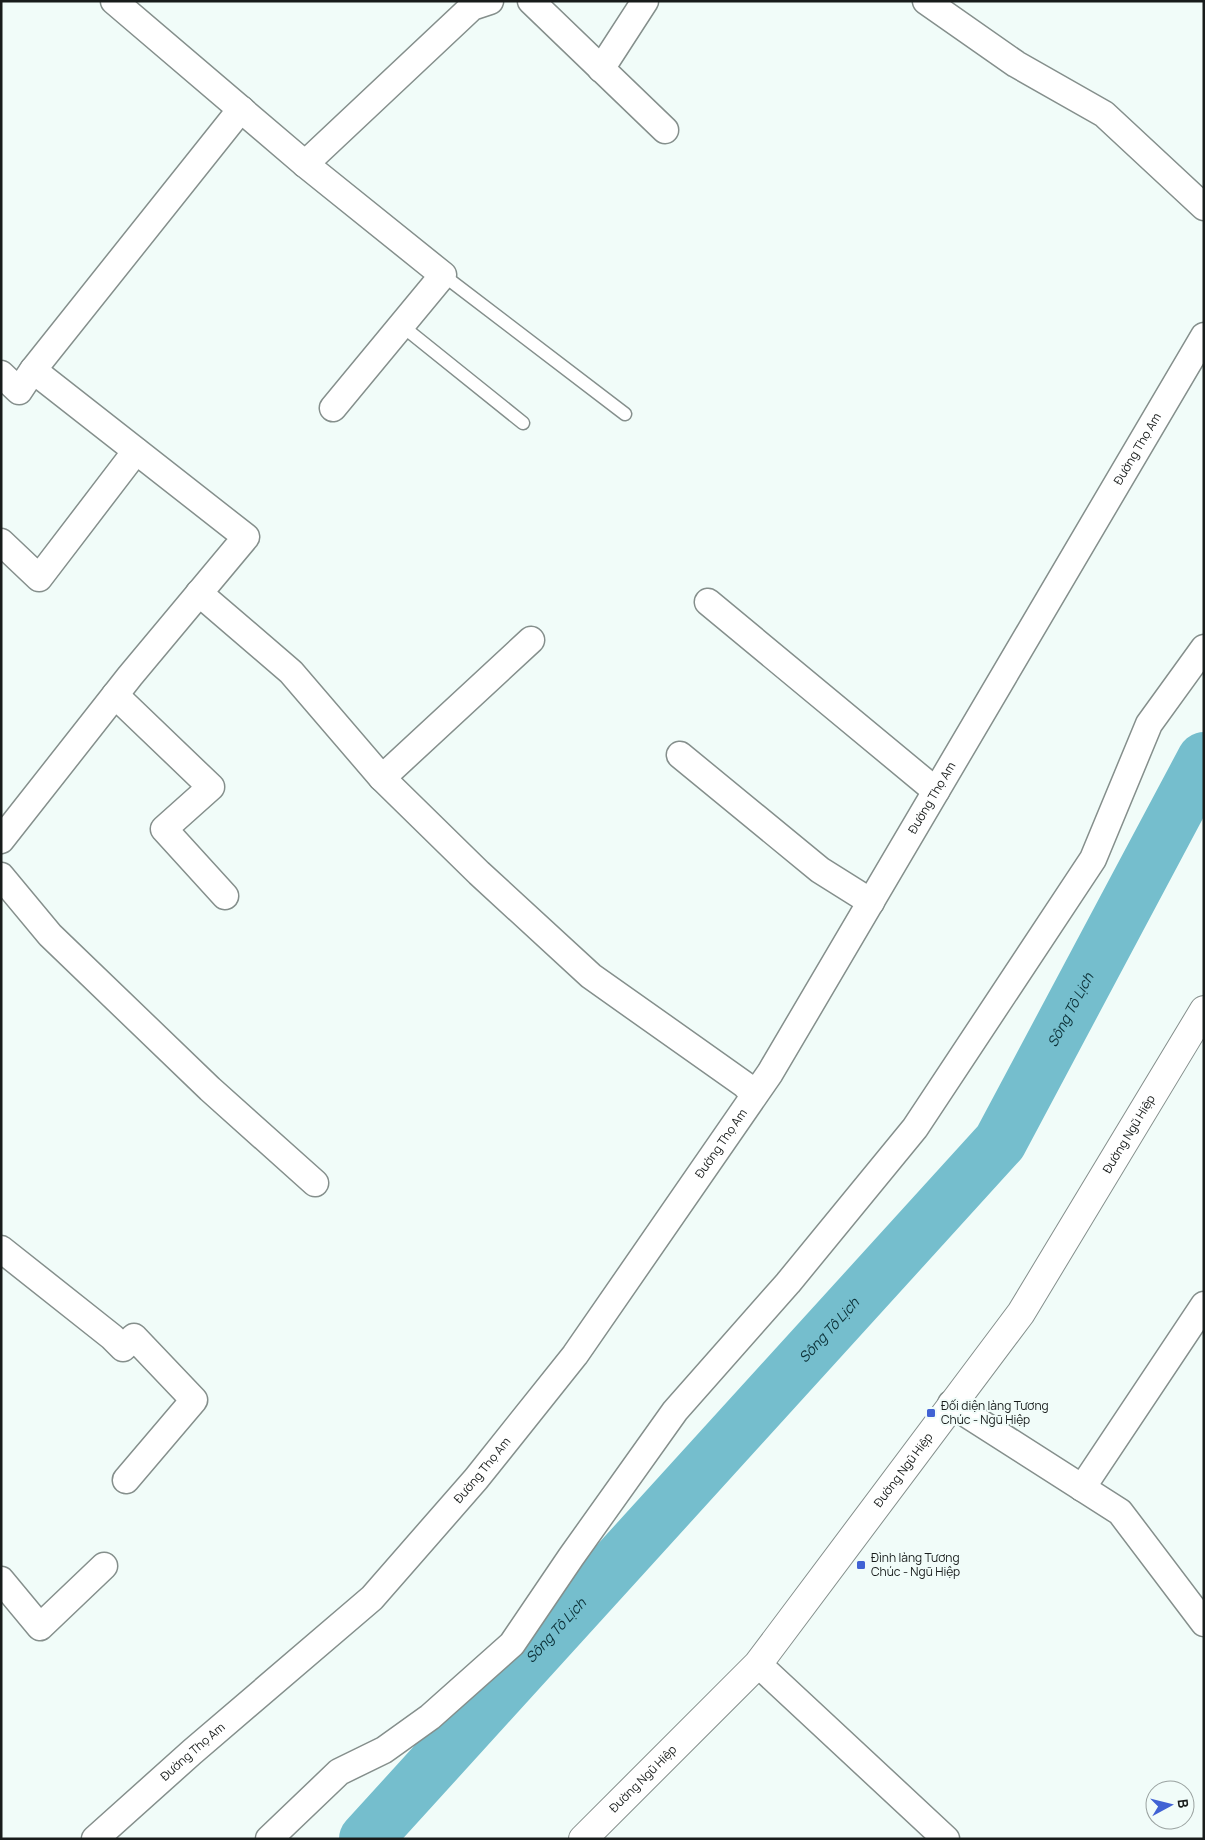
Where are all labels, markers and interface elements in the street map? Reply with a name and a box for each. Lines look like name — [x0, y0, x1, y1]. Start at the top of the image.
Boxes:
street label: Đường Thọ Am — [1109, 410, 1165, 488]
street label: Đường Thọ Am — [904, 759, 959, 837]
water label: Sông Tô Lịch — [1043, 969, 1098, 1050]
street label: Đường Ngũ Hiệp — [1098, 1091, 1159, 1176]
street label: Đường Thọ Am — [691, 1105, 751, 1181]
water label: Sông Tô Lịch — [794, 1293, 863, 1366]
place label: Đối diện làng Tương Chúc - Ngũ Hiệp — [941, 1397, 1049, 1428]
marker: Đối diện làng Tương Chúc - Ngũ Hiệp — [925, 1407, 937, 1419]
street label: Đường Ngũ Hiệp — [870, 1429, 936, 1510]
street label: Đường Thọ Am — [450, 1433, 514, 1507]
place label: Đình làng Tương Chúc - Ngũ Hiệp — [871, 1549, 960, 1580]
marker: Đình làng Tương Chúc - Ngũ Hiệp — [855, 1559, 867, 1571]
water label: Sông Tô Lịch — [521, 1593, 590, 1666]
street label: Đường Thọ Am — [156, 1718, 228, 1784]
street label: Đường Ngũ Hiệp — [605, 1741, 680, 1816]
north arrow — [1145, 1780, 1195, 1830]
text: B — [1173, 1798, 1193, 1809]

